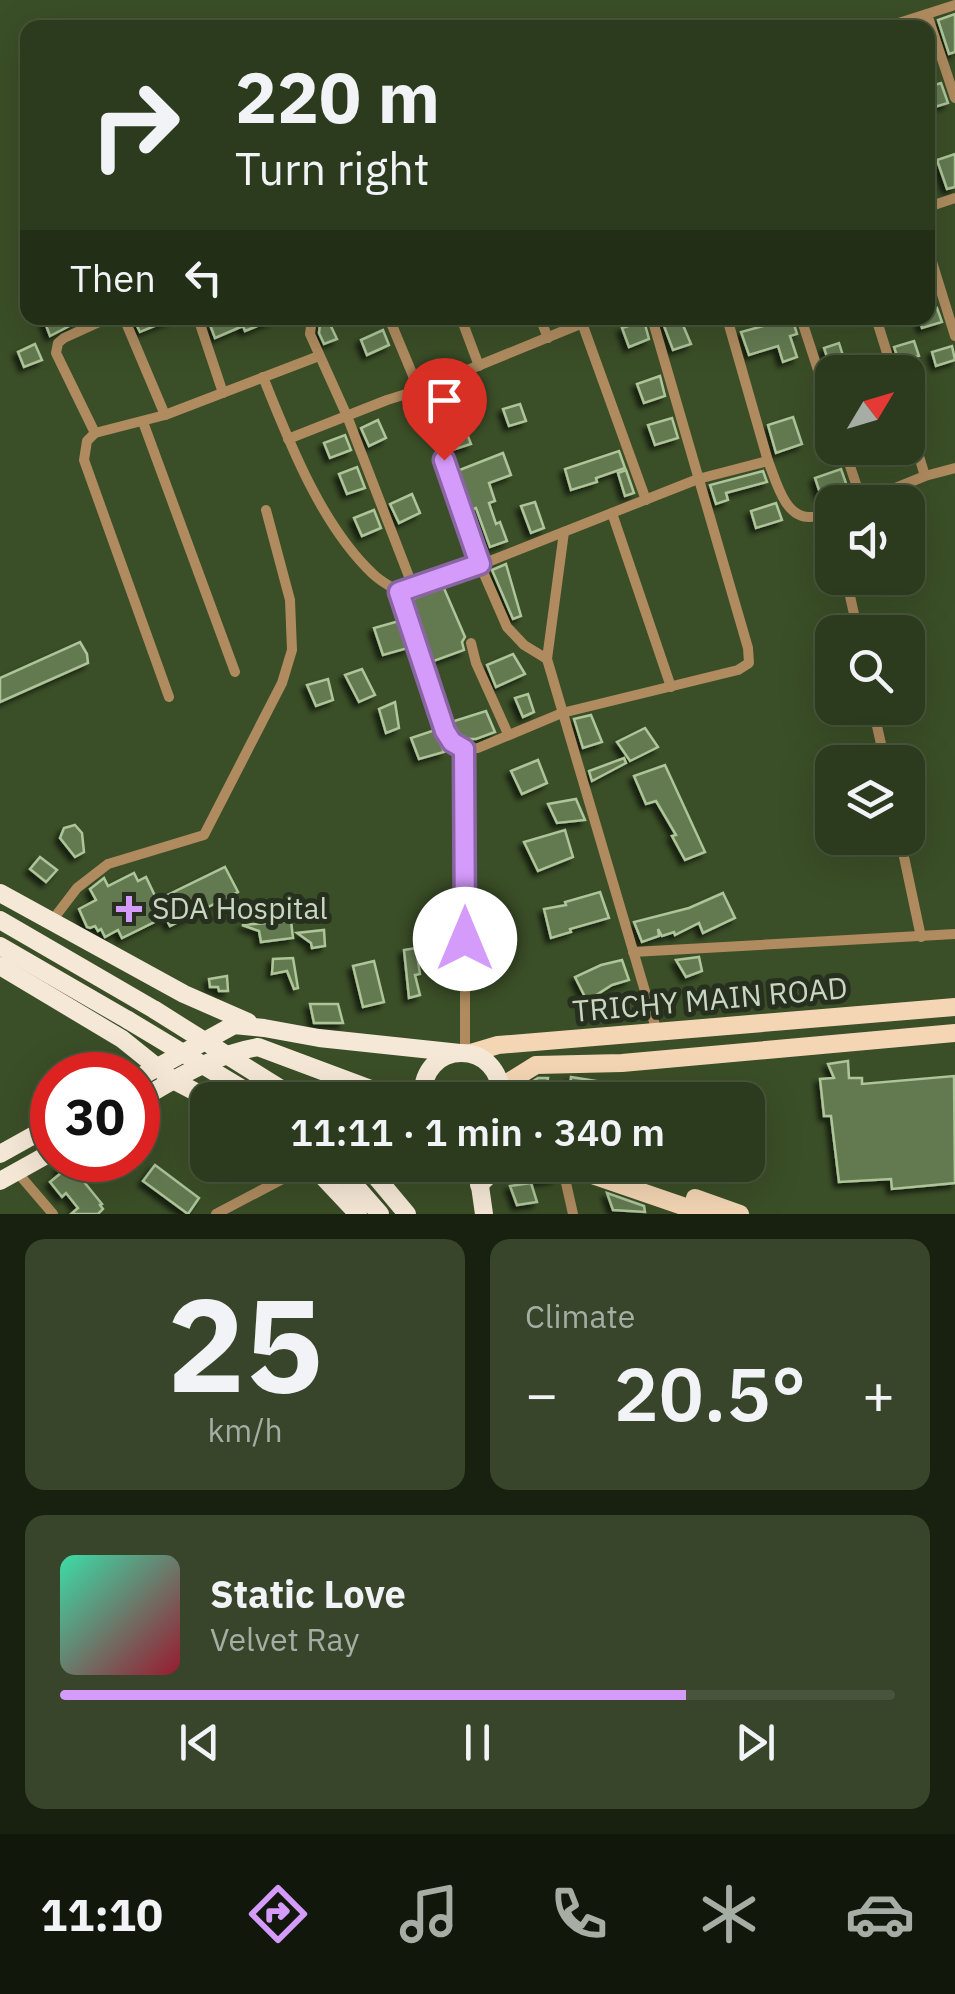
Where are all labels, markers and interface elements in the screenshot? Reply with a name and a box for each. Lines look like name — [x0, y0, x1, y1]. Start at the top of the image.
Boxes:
text: 220 m — [235, 51, 440, 142]
icon: right — [70, 60, 200, 190]
text: Turn right — [235, 139, 430, 197]
icon: left — [176, 250, 231, 305]
text: Then — [70, 253, 156, 302]
north arrow — [815, 355, 925, 465]
map controls — [815, 355, 925, 855]
pin — [402, 358, 487, 461]
icon: arrive — [417, 373, 472, 428]
button: sound — [815, 485, 925, 595]
button: search — [815, 615, 925, 725]
button: layers — [815, 745, 925, 855]
position arrow — [413, 887, 517, 991]
place label: SDA Hospital — [152, 888, 328, 927]
marker: SDA Hospital — [116, 896, 142, 922]
street label: TRICHY MAIN ROAD — [571, 967, 849, 1030]
speed limit sign: 30 — [30, 1052, 160, 1182]
text: 11:11 · 1 min · 340 m — [290, 1107, 665, 1156]
text: 25 — [167, 1259, 323, 1428]
text: Climate — [525, 1295, 635, 1337]
text: 20.5° — [614, 1344, 806, 1442]
text: − — [525, 1358, 558, 1429]
text: + — [862, 1358, 895, 1429]
text: km/h — [207, 1409, 283, 1451]
text: Static Love — [210, 1569, 406, 1618]
text: Velvet Ray — [210, 1618, 359, 1660]
icon: previous — [172, 1715, 227, 1770]
icon: pause — [450, 1715, 505, 1770]
icon: next — [728, 1715, 783, 1770]
icon: directions — [243, 1879, 313, 1949]
icon: music — [394, 1879, 464, 1949]
icon: phone — [544, 1879, 614, 1949]
icon: climate — [694, 1879, 764, 1949]
icon: car — [845, 1879, 915, 1949]
text: 11:10 — [40, 1885, 163, 1943]

